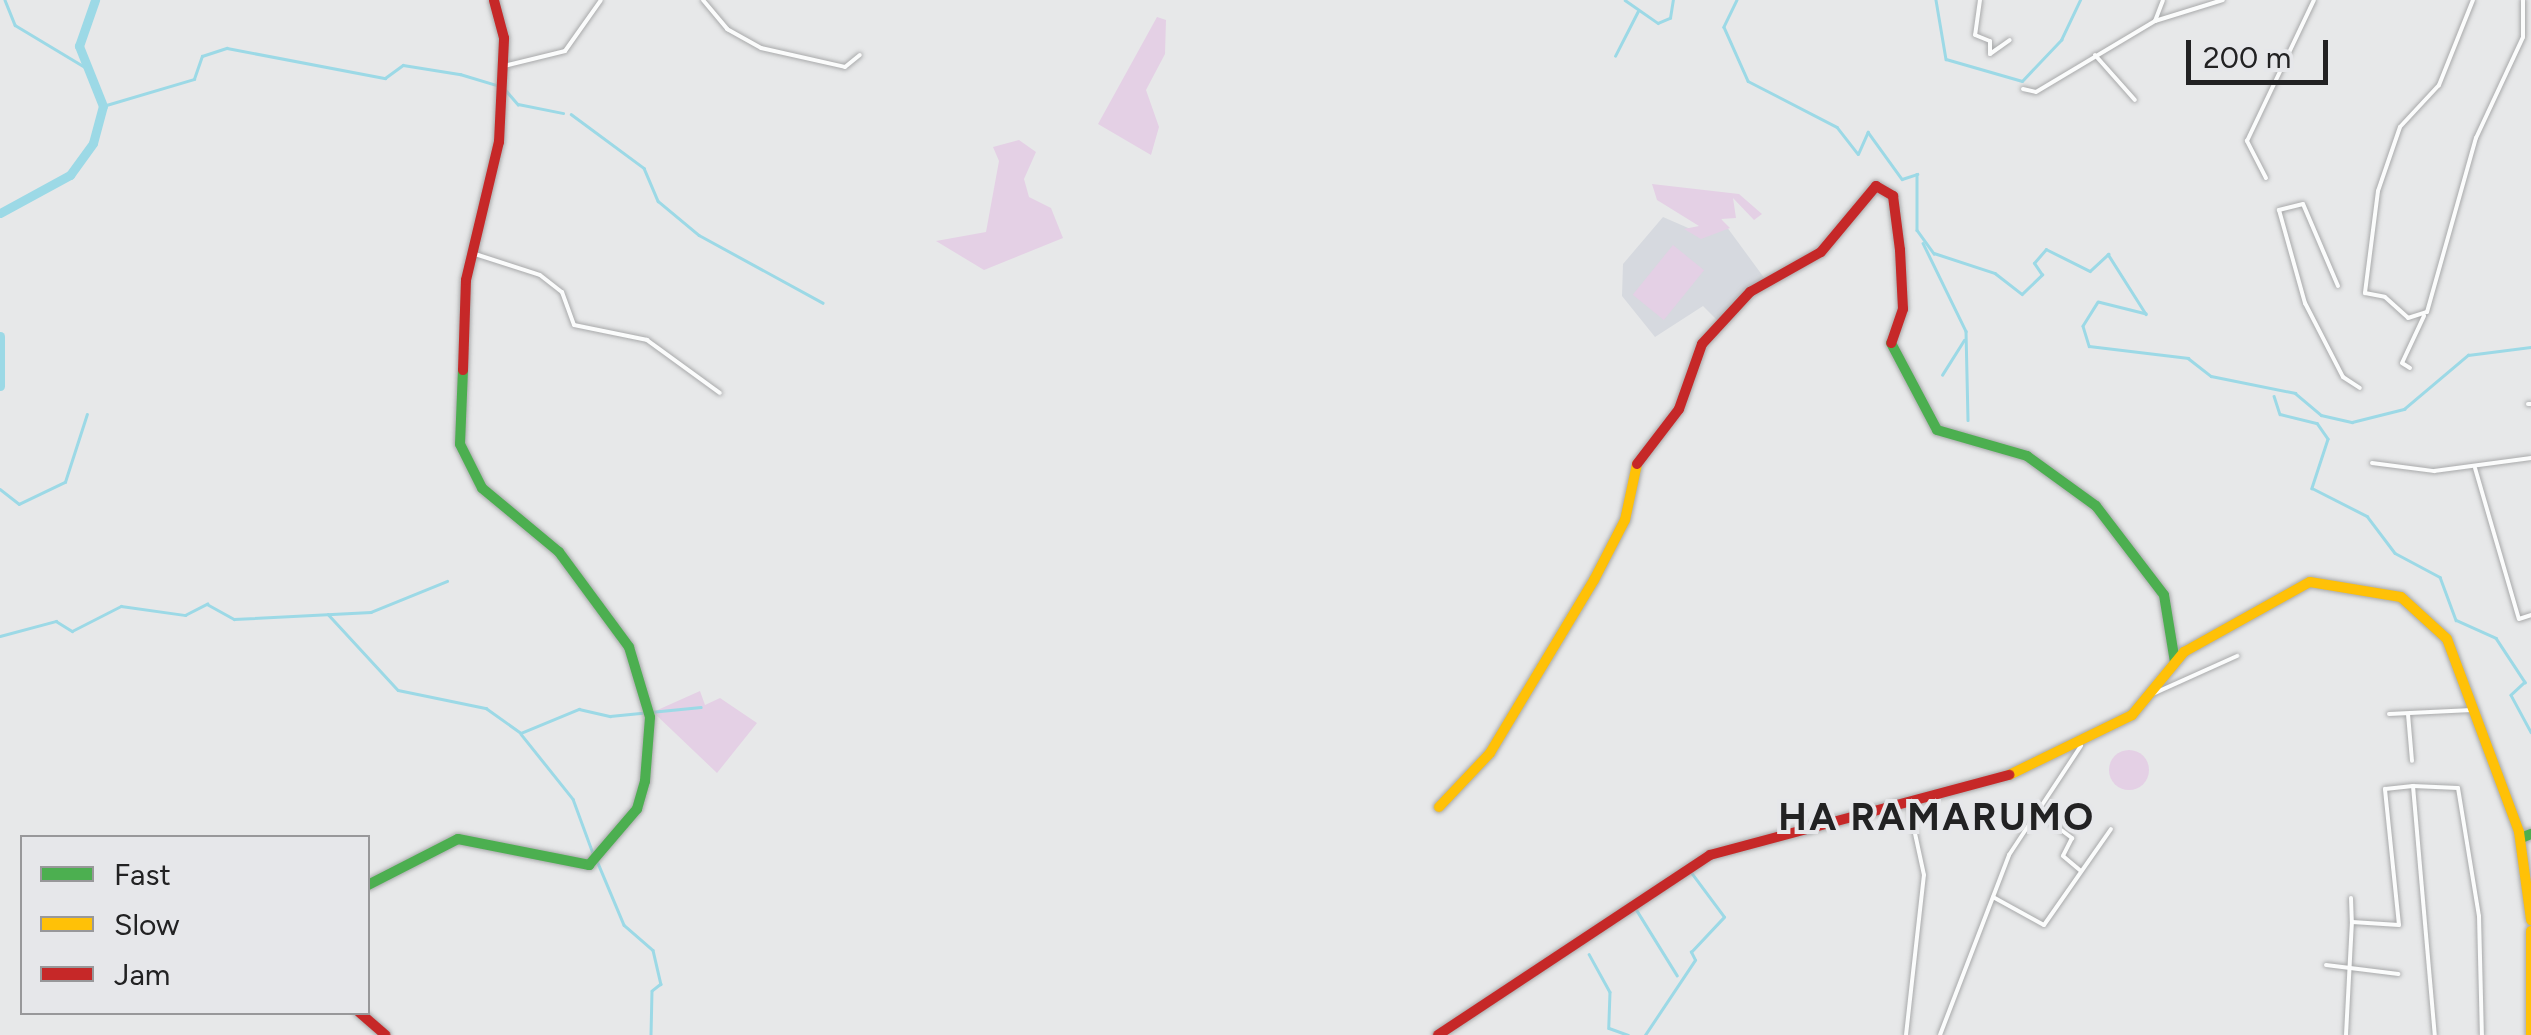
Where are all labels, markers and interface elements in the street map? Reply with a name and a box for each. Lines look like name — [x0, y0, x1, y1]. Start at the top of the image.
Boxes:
scale bar — [2191, 20, 2334, 82]
text: 200 m — [2203, 39, 2291, 76]
district label: HA RAMARUMO — [1778, 795, 2096, 841]
legend — [20, 835, 370, 1015]
text: Fast — [114, 856, 171, 893]
text: Slow — [114, 906, 180, 943]
text: Jam — [114, 956, 170, 993]

